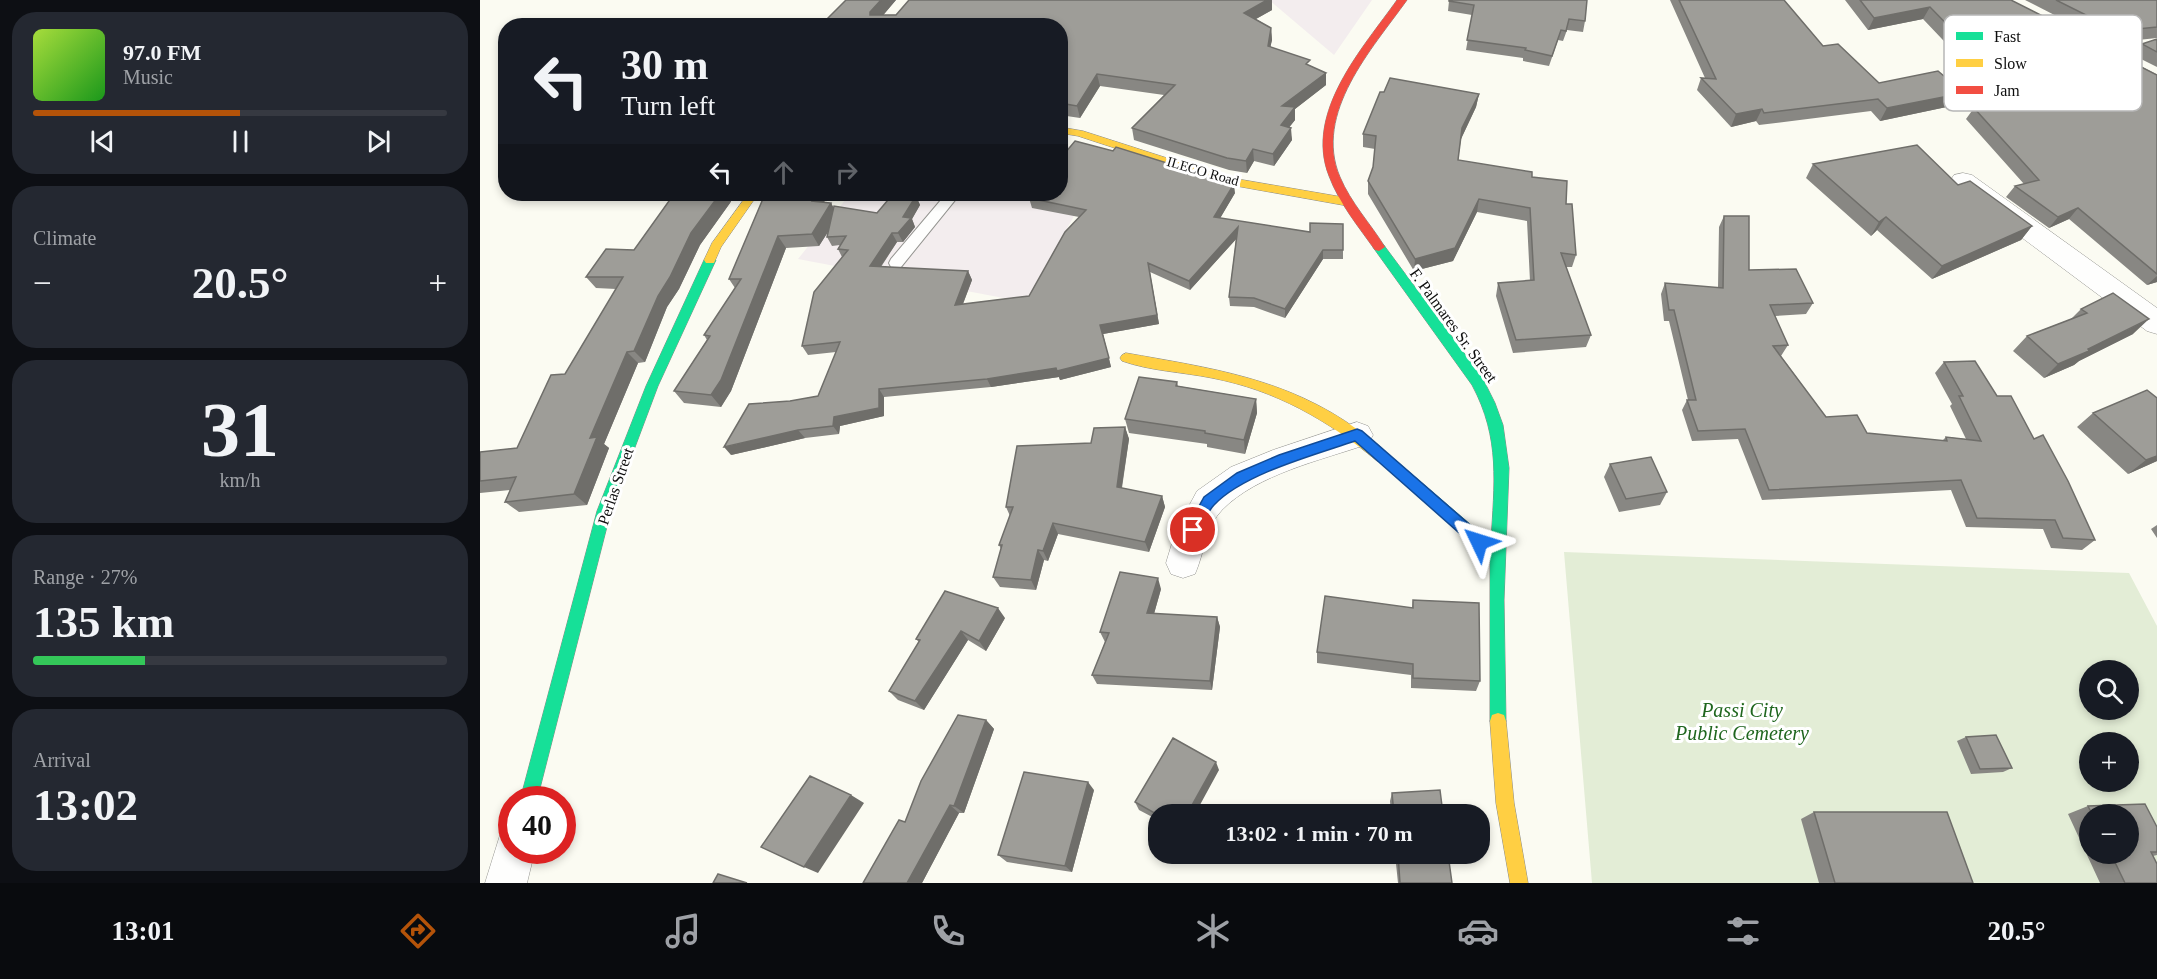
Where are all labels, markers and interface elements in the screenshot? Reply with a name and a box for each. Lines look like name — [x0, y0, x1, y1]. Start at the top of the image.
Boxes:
legend — [1944, 15, 2142, 111]
text: Fast — [1994, 28, 2021, 45]
text: 97.0 FM — [123, 40, 201, 65]
icon: left — [522, 42, 600, 120]
text: 30 m — [621, 42, 709, 88]
text: Slow — [1994, 55, 2027, 72]
text: Music — [123, 66, 173, 88]
text: Jam — [1994, 82, 2020, 99]
text: Turn left — [621, 91, 715, 121]
icon: previous — [86, 125, 119, 158]
icon: pause — [224, 125, 257, 158]
icon: next — [362, 125, 395, 158]
street label: ILECO Road — [1165, 154, 1241, 189]
icon: left — [704, 156, 737, 189]
icon: ahead — [767, 156, 800, 189]
icon: right — [830, 156, 863, 189]
text: Climate — [33, 227, 96, 249]
text: 20.5° — [192, 258, 288, 308]
text: − — [33, 265, 52, 301]
text: + — [428, 265, 447, 301]
street label: F. Palmares Sr. Street — [1406, 265, 1501, 386]
text: 31 — [201, 386, 279, 473]
street label: Perlas Street — [594, 445, 637, 527]
text: km/h — [219, 469, 261, 491]
pin — [1167, 504, 1218, 555]
position arrow — [1447, 510, 1511, 574]
icon: arrive — [1176, 513, 1209, 546]
text: Range · 27% — [33, 566, 137, 588]
text: 135 km — [33, 597, 174, 647]
map controls — [2079, 660, 2139, 864]
button: search — [2079, 660, 2139, 720]
park label: Passi City Public Cemetery — [1674, 699, 1809, 745]
button: + — [2079, 732, 2139, 792]
text: Arrival — [33, 749, 91, 771]
text: 13:02 — [33, 780, 138, 830]
speed limit sign: 40 — [498, 786, 576, 864]
button: − — [2079, 804, 2139, 864]
text: 13:02 · 1 min · 70 m — [1226, 821, 1413, 846]
icon: directions — [397, 910, 439, 952]
icon: music — [662, 910, 704, 952]
icon: phone — [927, 910, 969, 952]
icon: climate — [1192, 910, 1234, 952]
icon: car — [1457, 910, 1499, 952]
icon: filters — [1722, 910, 1764, 952]
text: 13:01 — [111, 916, 174, 946]
text: 20.5° — [1987, 916, 2045, 946]

